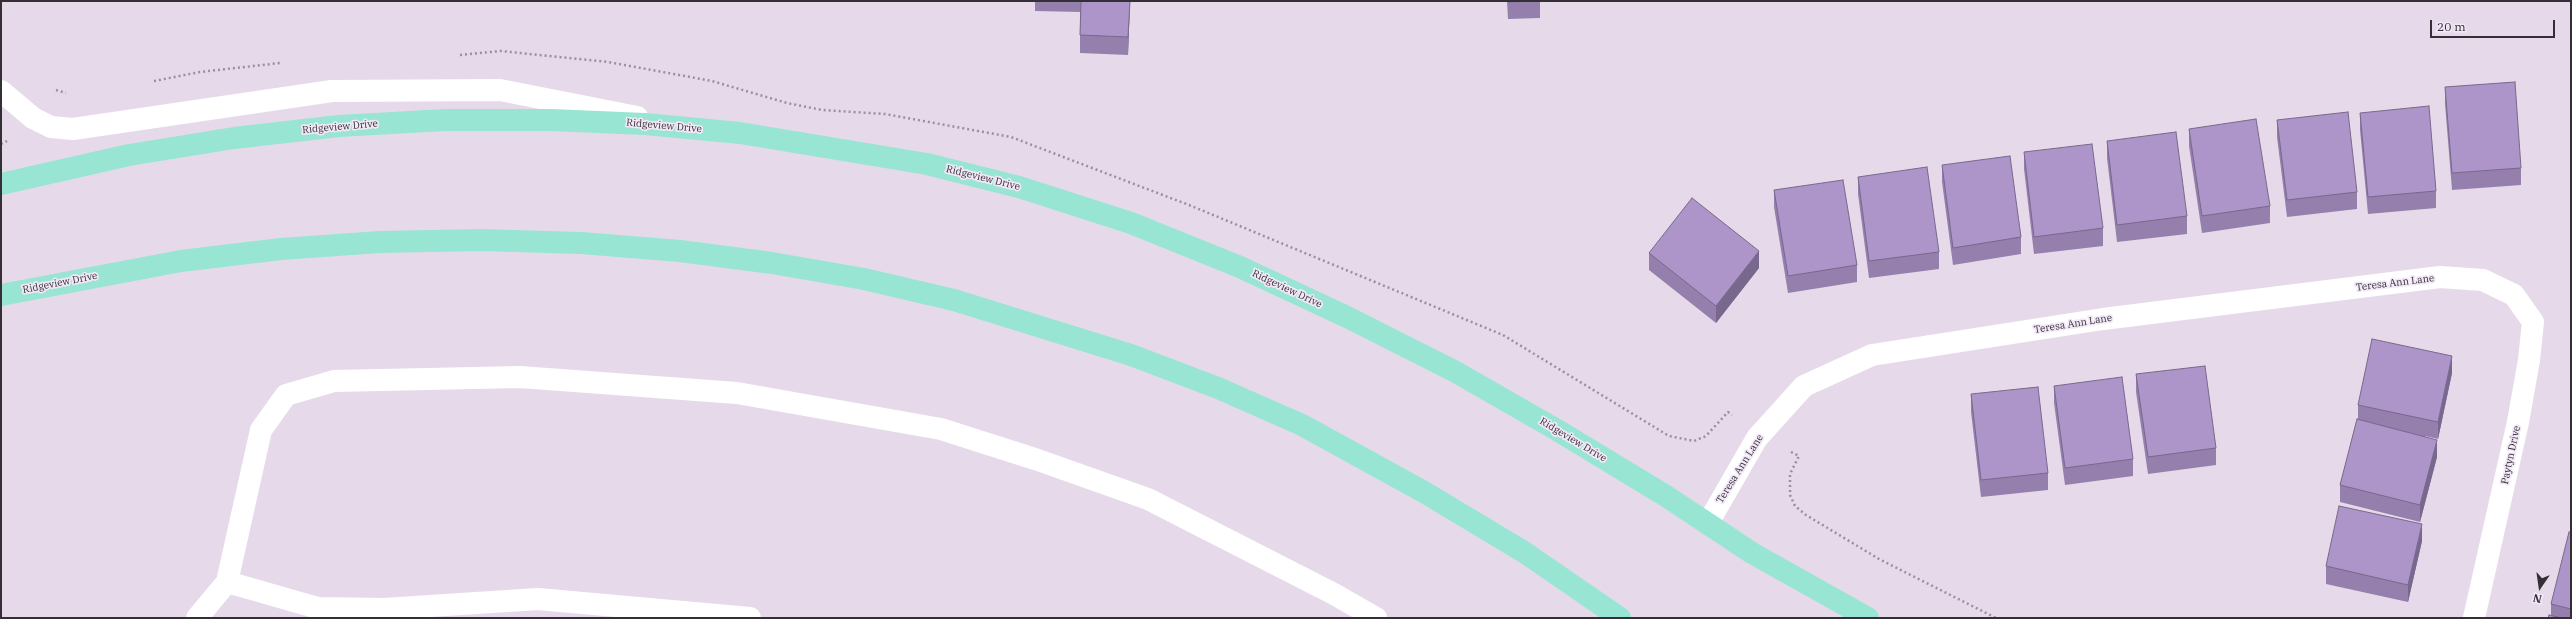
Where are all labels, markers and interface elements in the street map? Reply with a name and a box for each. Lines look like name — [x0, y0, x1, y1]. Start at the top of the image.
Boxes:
scale bar — [2432, 12, 2557, 38]
text: 20 m — [2437, 19, 2466, 34]
street label: Ridgeview Drive — [626, 117, 702, 135]
street label: Ridgeview Drive — [302, 118, 378, 136]
street label: Ridgeview Drive — [945, 163, 1021, 193]
street label: Ridgeview Drive — [1250, 268, 1324, 310]
street label: Ridgeview Drive — [22, 270, 98, 296]
street label: Teresa Ann Lane — [2355, 272, 2435, 294]
street label: Teresa Ann Lane — [2033, 312, 2113, 336]
street label: Ridgeview Drive — [1537, 415, 1609, 465]
street label: Paytyn Drive — [2499, 425, 2523, 485]
street label: Teresa Ann Lane — [1714, 432, 1766, 506]
north arrow — [2520, 567, 2560, 607]
text: N — [2531, 591, 2543, 606]

